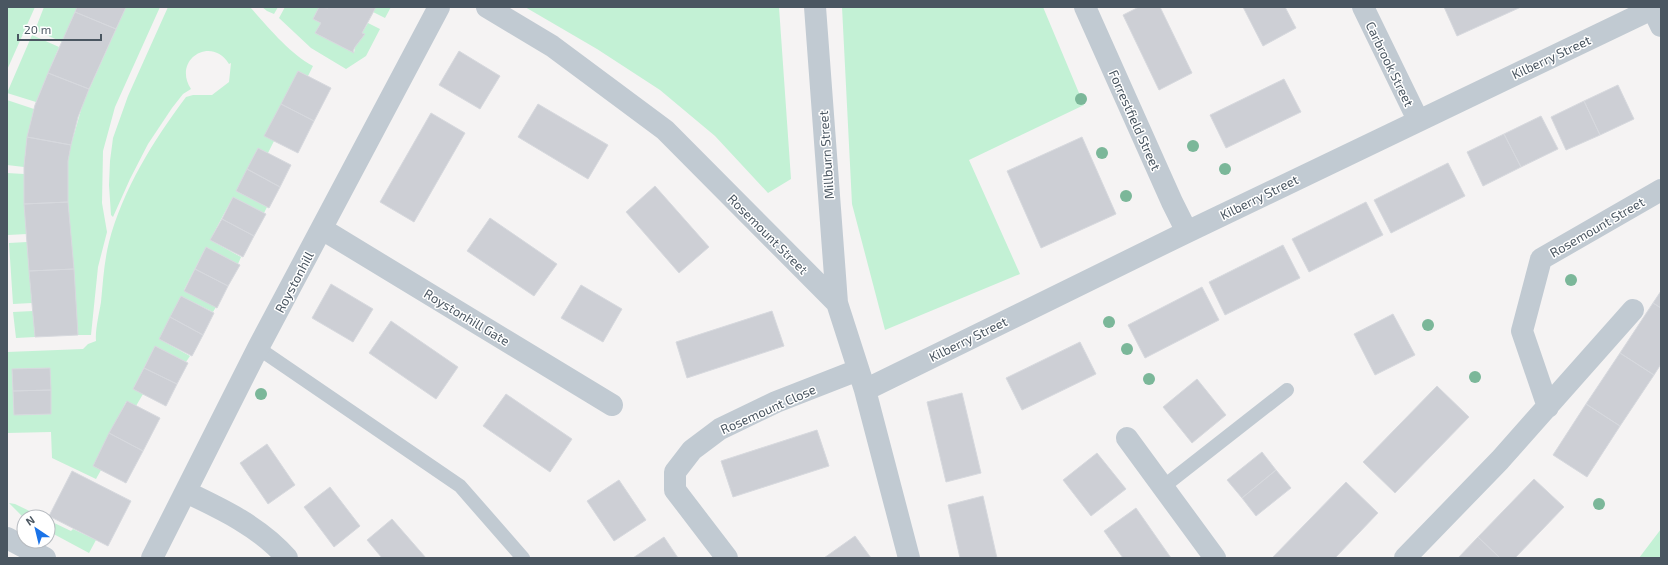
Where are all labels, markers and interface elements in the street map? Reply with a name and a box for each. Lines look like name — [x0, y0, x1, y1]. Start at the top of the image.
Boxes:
scale bar — [18, 16, 101, 42]
street label: Carbrook Street — [1363, 19, 1417, 109]
text: 20 m — [24, 22, 51, 36]
street label: Kilberry Street — [1509, 32, 1593, 82]
street label: Forrestfield Street — [1106, 67, 1164, 173]
street label: Millburn Street — [815, 110, 837, 200]
street label: Kilberry Street — [1217, 171, 1301, 223]
street label: Rosemount Street — [725, 191, 811, 277]
street label: Rosemount Street — [1547, 193, 1647, 261]
street label: Roystonhill — [271, 248, 317, 315]
street label: Roystonhill Gate — [421, 285, 513, 349]
street label: Kilberry Street — [926, 313, 1010, 365]
street label: Rosemount Close — [718, 381, 818, 437]
north arrow — [16, 509, 56, 549]
text: N — [23, 513, 37, 528]

